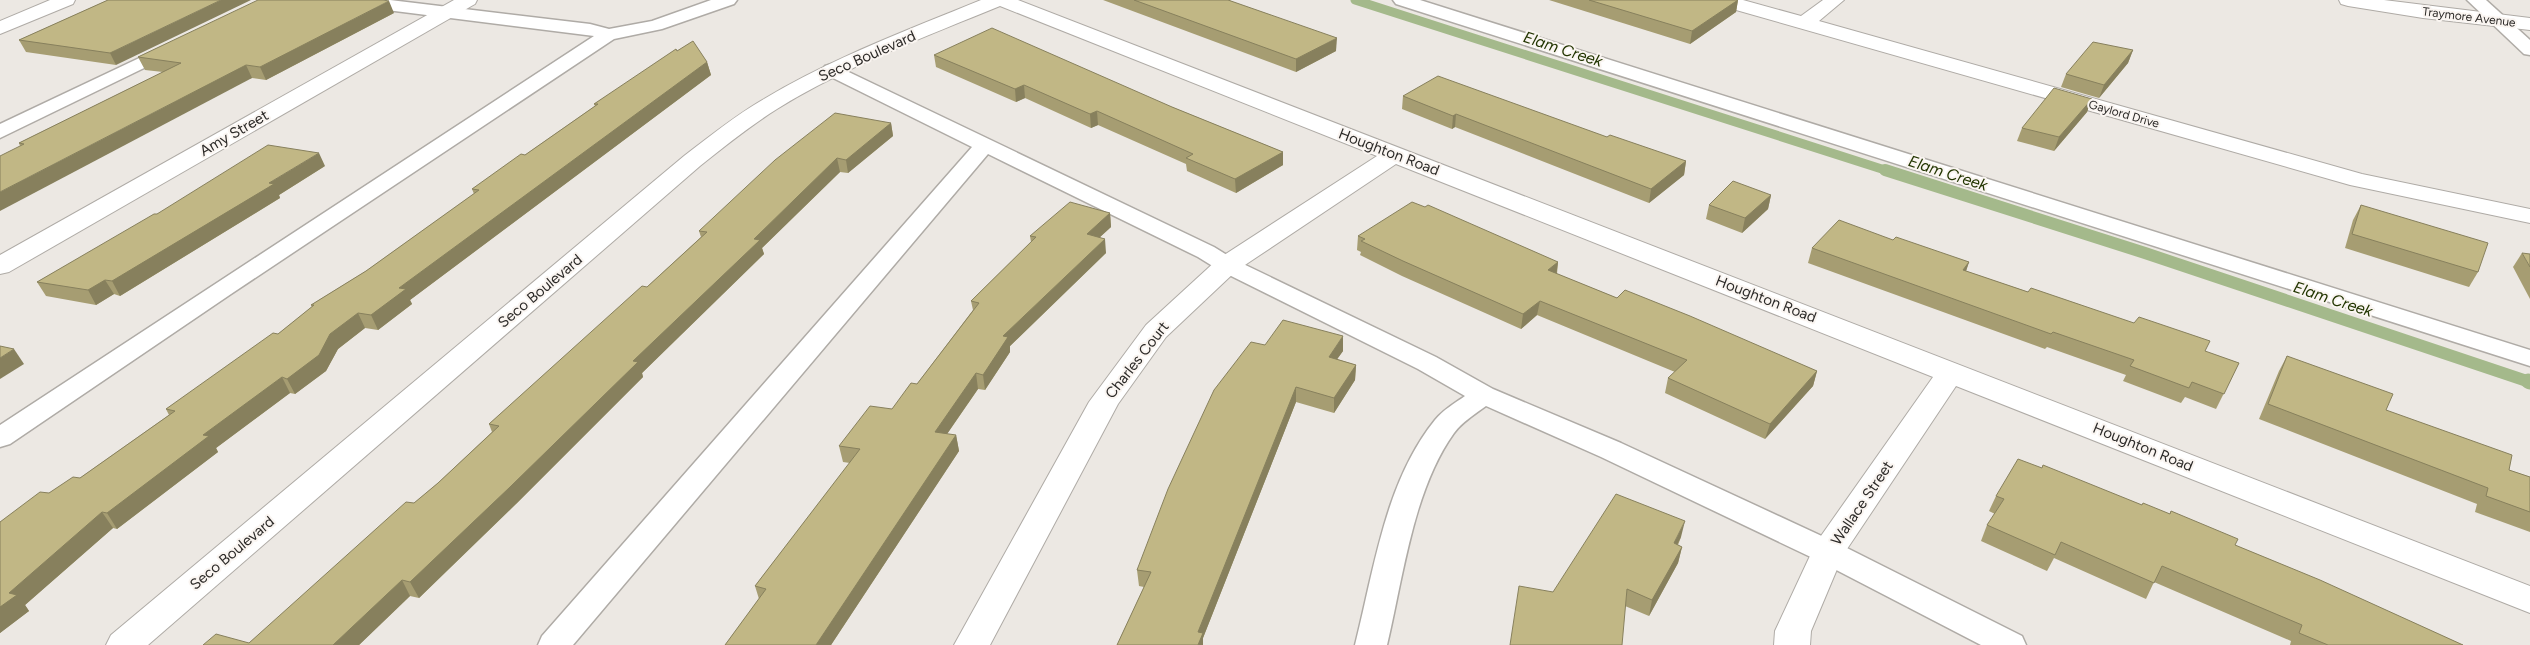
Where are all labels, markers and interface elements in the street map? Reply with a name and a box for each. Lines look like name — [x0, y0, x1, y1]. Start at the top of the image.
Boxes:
street label: Traymore Avenue — [2422, 4, 2517, 30]
street label: Seco Boulevard — [816, 27, 918, 85]
water label: Elam Creek — [1521, 27, 1606, 71]
street label: Gaylord Drive — [2087, 97, 2161, 131]
street label: Amy Street — [196, 106, 272, 160]
street label: Houghton Road — [1336, 125, 1442, 179]
water label: Elam Creek — [1906, 151, 1991, 195]
street label: Seco Boulevard — [494, 250, 586, 332]
street label: Houghton Road — [1713, 272, 1819, 326]
water label: Elam Creek — [2291, 277, 2376, 321]
street label: Charles Court — [1101, 318, 1173, 402]
street label: Houghton Road — [2090, 419, 2196, 475]
street label: Wallace Street — [1827, 457, 1897, 549]
street label: Seco Boulevard — [186, 512, 278, 594]

